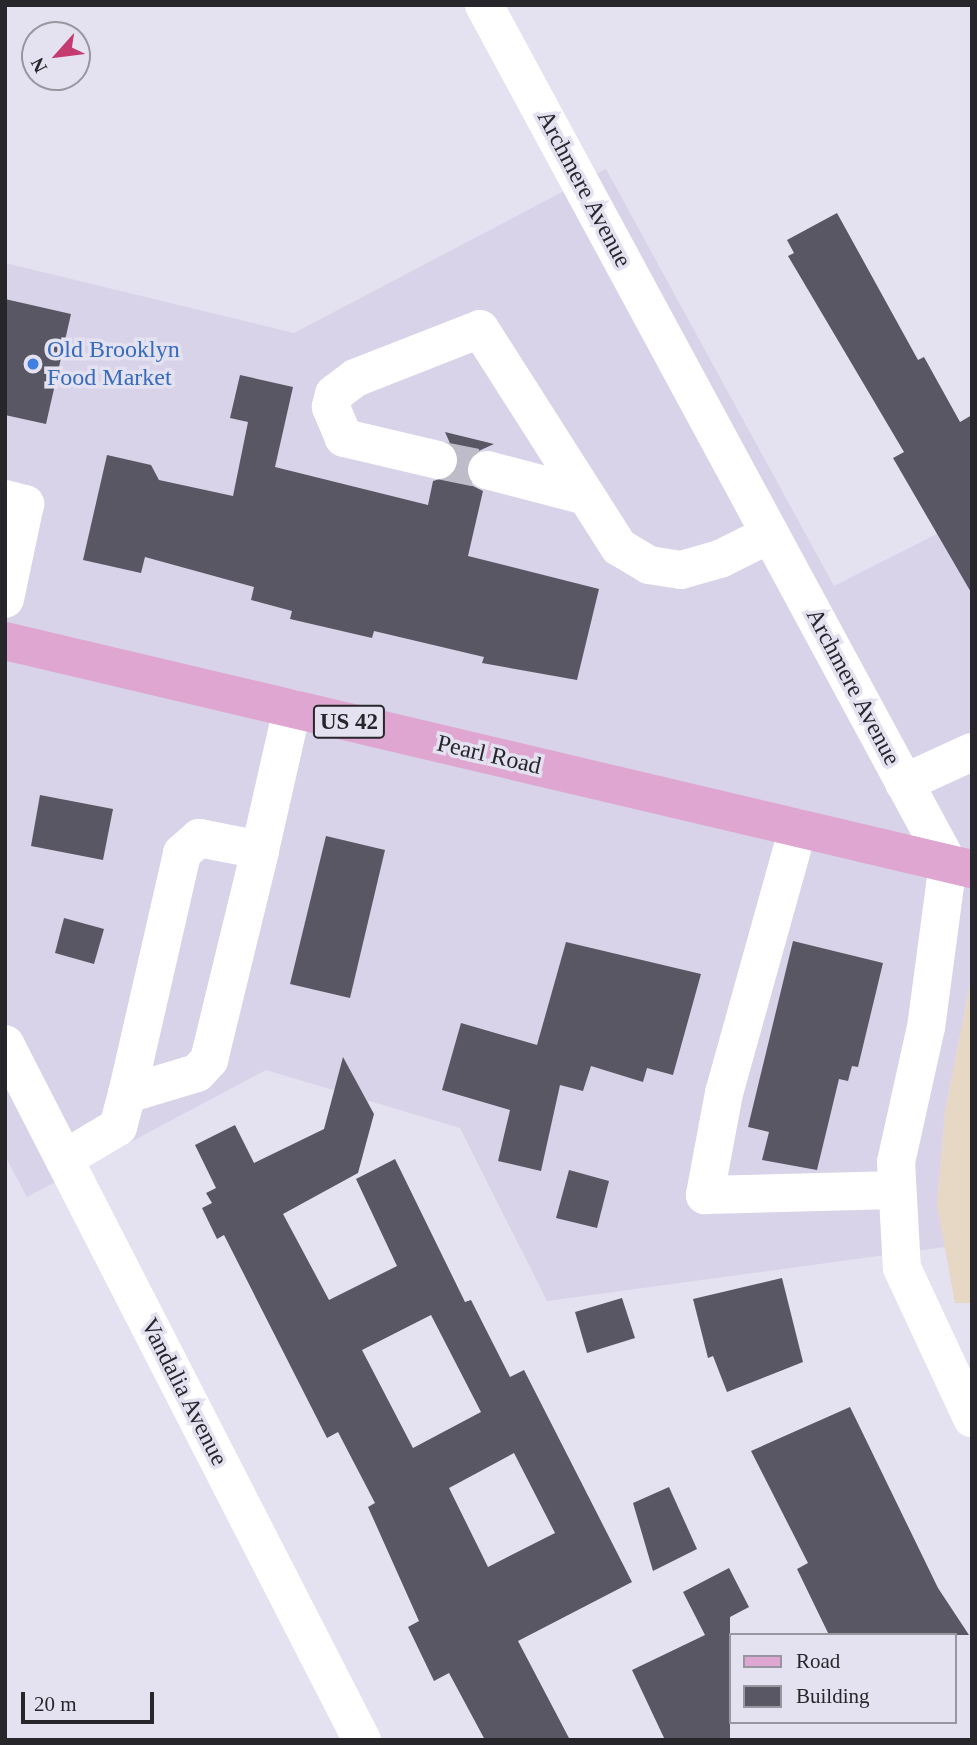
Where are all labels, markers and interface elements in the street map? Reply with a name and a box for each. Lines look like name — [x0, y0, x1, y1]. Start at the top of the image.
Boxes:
north arrow — [21, 21, 91, 91]
text: N — [26, 54, 51, 76]
street label: Archmere Avenue — [530, 105, 638, 273]
place label: Old Brooklyn Food Market — [47, 336, 180, 392]
marker: Old Brooklyn Food Market — [25, 356, 41, 372]
street label: Archmere Avenue — [799, 603, 907, 771]
road number: US 42 — [312, 702, 386, 742]
street label: Pearl Road — [434, 729, 544, 781]
street label: Vandalia Avenue — [134, 1313, 234, 1471]
legend — [729, 1633, 956, 1724]
text: Road — [796, 1649, 840, 1673]
scale bar — [24, 1678, 158, 1722]
text: Building — [796, 1684, 870, 1708]
text: 20 m — [34, 1692, 77, 1716]

